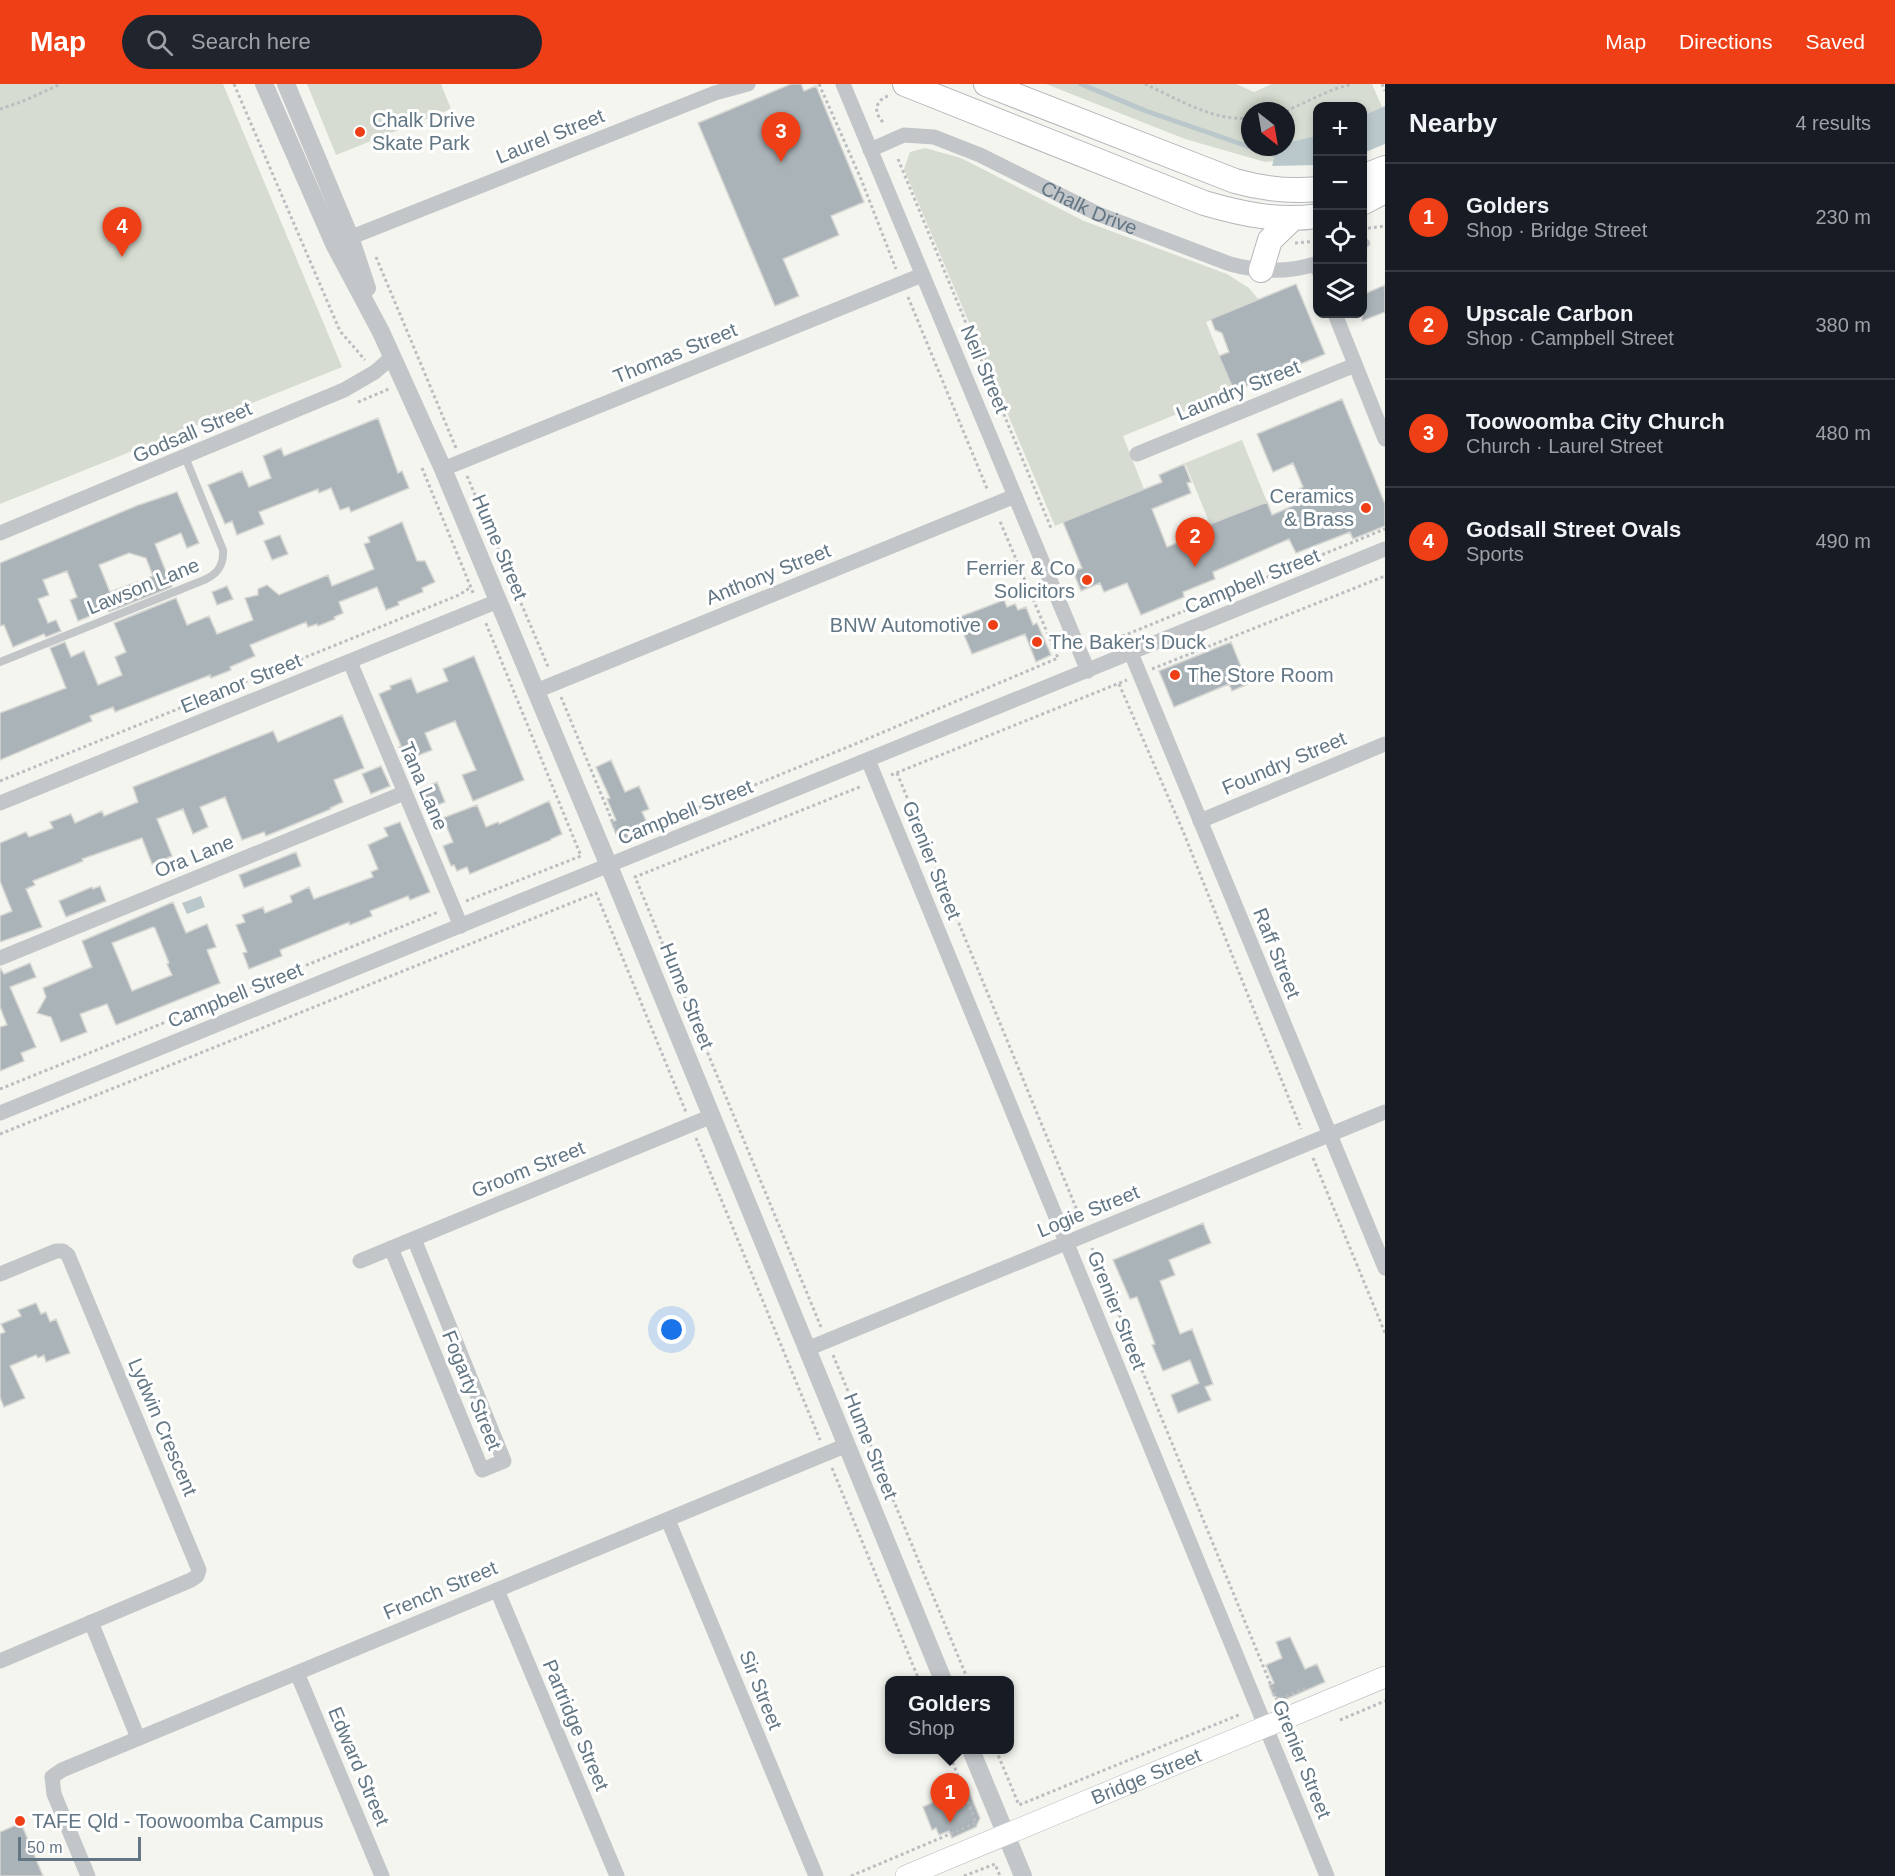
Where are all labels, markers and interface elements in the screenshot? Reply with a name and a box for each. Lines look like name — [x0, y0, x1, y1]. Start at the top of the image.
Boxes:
search box — [122, 15, 542, 69]
text: Map — [30, 26, 86, 57]
icon: search — [143, 26, 176, 59]
text: Search here — [191, 29, 311, 54]
text: Map — [1605, 30, 1646, 53]
text: Directions — [1679, 30, 1772, 53]
text: Saved — [1805, 30, 1865, 53]
north arrow — [1241, 102, 1295, 156]
map controls — [1313, 102, 1367, 318]
button: + — [1313, 102, 1367, 156]
street label: Laurel Street — [493, 104, 608, 168]
text: Nearby — [1409, 108, 1497, 138]
place label: Chalk Drive Skate Park — [372, 109, 475, 154]
pin: 3 — [762, 112, 800, 162]
text: 4 results — [1795, 112, 1871, 134]
marker: Chalk Drive Skate Park — [353, 125, 367, 139]
button: − — [1313, 156, 1367, 210]
street label: Chalk Drive — [1037, 176, 1140, 239]
text: Golders — [1466, 193, 1549, 218]
text: 1 — [1423, 206, 1434, 228]
text: 230 m — [1815, 206, 1871, 228]
pin: 4 — [102, 208, 142, 257]
button: locate — [1313, 210, 1367, 264]
text: Shop · Bridge Street — [1466, 219, 1647, 241]
button: layers — [1313, 264, 1367, 318]
text: Upscale Carbon — [1466, 301, 1634, 326]
text: 2 — [1423, 314, 1434, 336]
text: 380 m — [1815, 314, 1871, 336]
street label: Thomas Street — [610, 318, 740, 388]
street label: Neil Street — [957, 322, 1014, 417]
text: Shop · Campbell Street — [1466, 327, 1674, 349]
street label: Laundry Street — [1173, 355, 1303, 425]
street label: Godsall Street — [129, 397, 255, 467]
text: Toowoomba City Church — [1466, 409, 1725, 434]
text: 3 — [1423, 422, 1434, 444]
text: 480 m — [1815, 422, 1871, 444]
text: Church · Laurel Street — [1466, 435, 1663, 457]
place label: Ceramics & Brass — [1270, 485, 1354, 530]
street label: Hume Street — [468, 491, 532, 603]
marker: Ceramics & Brass — [1359, 501, 1373, 515]
text: Godsall Street Ovals — [1466, 517, 1681, 542]
pin: 2 — [1176, 518, 1214, 567]
text: 4 — [1423, 530, 1434, 552]
text: 490 m — [1815, 530, 1871, 552]
street label: Anthony Street — [703, 539, 834, 609]
text: Sports — [1466, 543, 1524, 565]
street label: Campbell Street — [1181, 544, 1323, 618]
street label: Lawson Lane — [84, 554, 202, 618]
place label: Ferrier & Co Solicitors — [966, 557, 1075, 602]
marker: Ferrier & Co Solicitors — [1080, 573, 1094, 587]
place label: BNW Automotive — [830, 614, 981, 636]
marker: BNW Automotive — [986, 618, 1000, 632]
place label: The Baker's Duck — [1049, 631, 1207, 653]
marker: The Baker's Duck — [1030, 635, 1044, 649]
street label: Eleanor Street — [178, 649, 305, 717]
place label: The Store Room — [1187, 664, 1334, 686]
marker: The Store Room — [1168, 668, 1182, 682]
street label: Foundry Street — [1219, 727, 1350, 799]
street label: Tana Lane — [396, 739, 452, 833]
street label: Campbell Street — [614, 775, 756, 849]
street label: Grenier Street — [898, 798, 966, 923]
street label: Ora Lane — [151, 830, 237, 882]
street label: Raff Street — [1249, 905, 1305, 1002]
street label: Hume Street — [656, 940, 718, 1053]
street label: Campbell Street — [164, 958, 306, 1032]
street label: Groom Street — [468, 1136, 588, 1202]
street label: Logie Street — [1034, 1180, 1143, 1241]
street label: Grenier Street — [1083, 1248, 1151, 1373]
your location — [657, 1315, 686, 1344]
street label: Fogarty Street — [438, 1327, 506, 1453]
street label: Lydwin Crescent — [124, 1355, 202, 1499]
street label: Hume Street — [840, 1390, 902, 1503]
street label: French Street — [380, 1556, 500, 1624]
street label: Sir Street — [735, 1647, 787, 1733]
street label: Partridge Street — [539, 1656, 614, 1794]
popup — [885, 1676, 1014, 1754]
text: Golders — [908, 1691, 991, 1716]
street label: Grenier Street — [1268, 1697, 1336, 1822]
street label: Edward Street — [324, 1703, 394, 1829]
text: Shop — [908, 1717, 955, 1739]
street label: Bridge Street — [1088, 1744, 1205, 1809]
pin: 1 — [930, 1774, 970, 1823]
place label: TAFE Qld - Toowoomba Campus — [32, 1810, 324, 1832]
marker: TAFE Qld - Toowoomba Campus — [13, 1814, 27, 1828]
scale bar — [18, 1834, 141, 1862]
text: 50 m — [27, 1839, 63, 1856]

